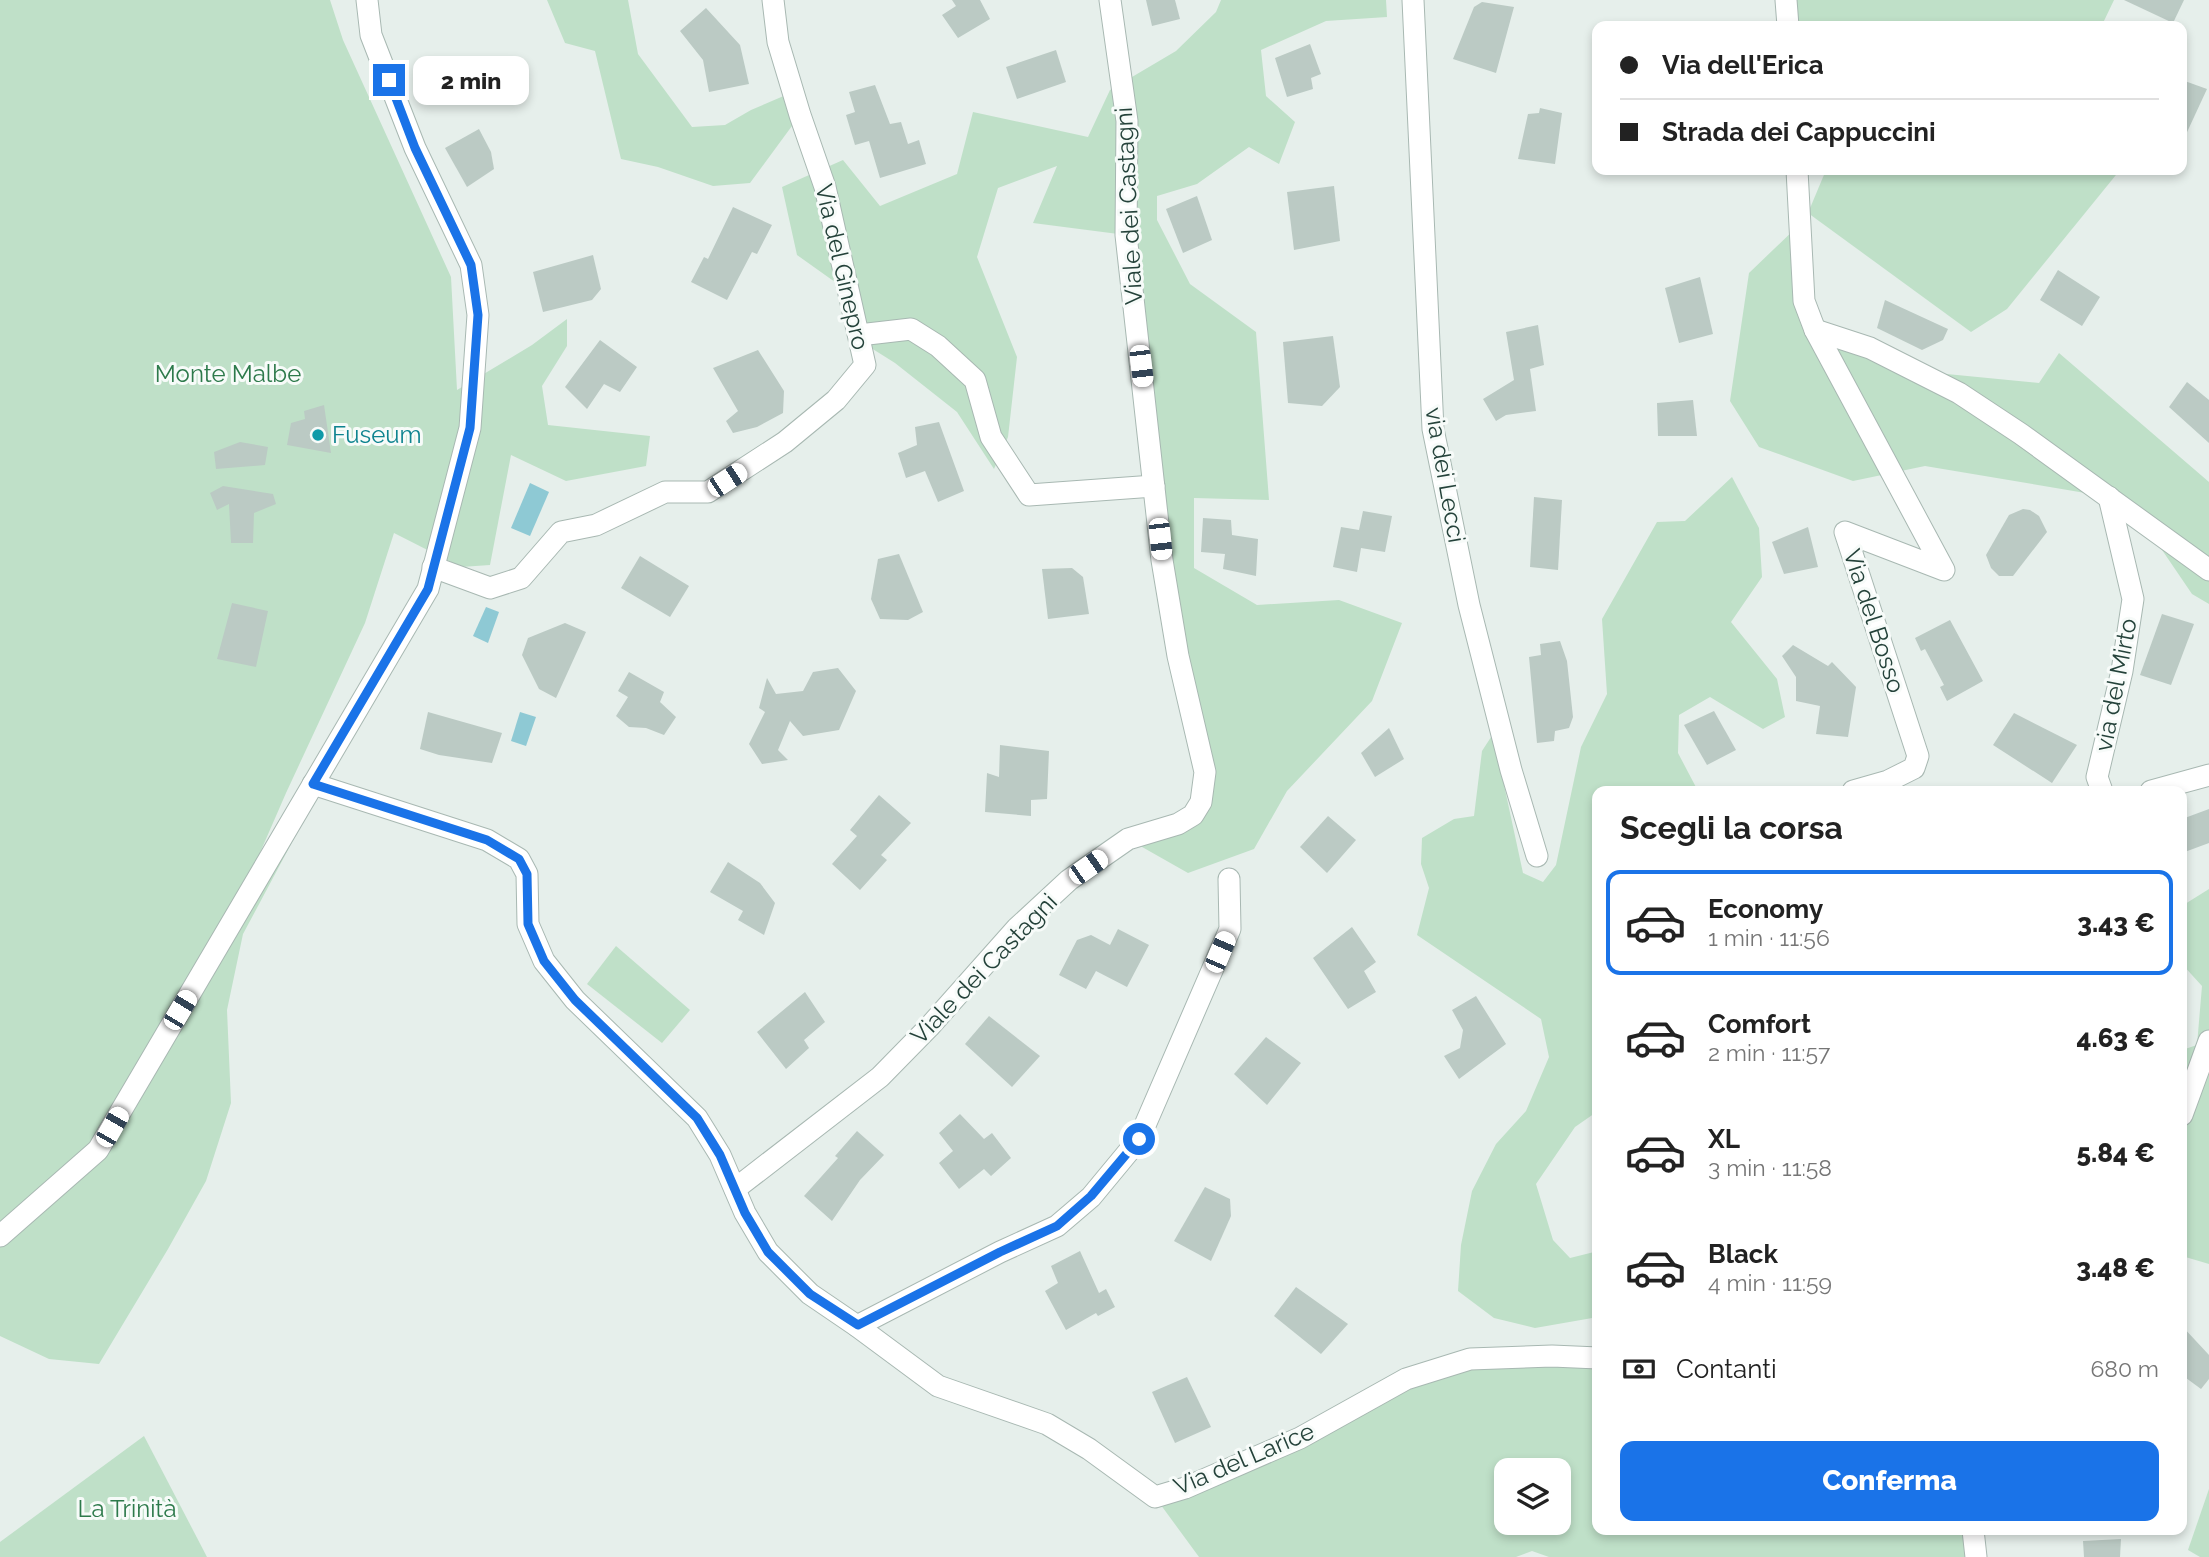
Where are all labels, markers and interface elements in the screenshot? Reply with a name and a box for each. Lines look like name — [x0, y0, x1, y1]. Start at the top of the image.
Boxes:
text: Via dell'Erica — [1662, 50, 1824, 80]
callout: 2 min — [414, 56, 529, 104]
route end — [373, 64, 405, 96]
text: 2 min — [441, 67, 501, 94]
street label: Viale dei Castagni — [1109, 106, 1148, 306]
text: Strada dei Cappuccini — [1662, 117, 1936, 147]
street label: Via del Ginepro — [809, 181, 876, 353]
car — [1129, 344, 1154, 388]
park label: Monte Malbe — [155, 359, 301, 388]
street label: via dei Lecci — [1419, 405, 1472, 545]
place label: Fuseum — [332, 420, 422, 449]
marker: Fuseum — [310, 427, 326, 443]
car — [704, 460, 751, 500]
car — [1148, 517, 1173, 561]
street label: Via del Bosso — [1838, 545, 1911, 696]
street label: via del Mirto — [2088, 616, 2143, 754]
text: Scegli la corsa — [1620, 809, 1843, 846]
car — [1065, 846, 1112, 888]
street label: Viale dei Castagni — [904, 887, 1063, 1050]
icon: car — [1624, 891, 1687, 954]
text: Economy — [1708, 894, 1823, 924]
text: 3.43 € — [2077, 908, 2155, 938]
text: 1 min · 11:56 — [1708, 924, 1830, 951]
car — [1203, 929, 1238, 975]
car — [161, 987, 200, 1033]
icon: car — [1624, 1006, 1687, 1069]
text: Comfort — [1708, 1009, 1811, 1039]
text: 4.63 € — [2077, 1023, 2155, 1053]
text: 2 min · 11:57 — [1708, 1039, 1830, 1066]
car — [93, 1104, 132, 1150]
icon: car — [1624, 1121, 1687, 1184]
route start — [1123, 1123, 1155, 1155]
text: XL — [1708, 1124, 1740, 1154]
text: 5.84 € — [2077, 1138, 2155, 1168]
text: 3 min · 11:58 — [1708, 1154, 1832, 1181]
icon: car — [1624, 1236, 1687, 1299]
text: Black — [1708, 1239, 1778, 1269]
text: 3.48 € — [2076, 1253, 2155, 1283]
text: 4 min · 11:59 — [1708, 1269, 1832, 1296]
icon: cash — [1620, 1350, 1658, 1388]
text: Contanti — [1676, 1354, 1777, 1384]
text: 680 m — [2090, 1355, 2159, 1382]
street label: Via del Larice — [1169, 1416, 1318, 1501]
button: Conferma — [1620, 1441, 2159, 1521]
map controls — [1494, 1458, 1571, 1535]
button: layers — [1494, 1458, 1571, 1535]
park label: La Trinità — [78, 1494, 176, 1523]

